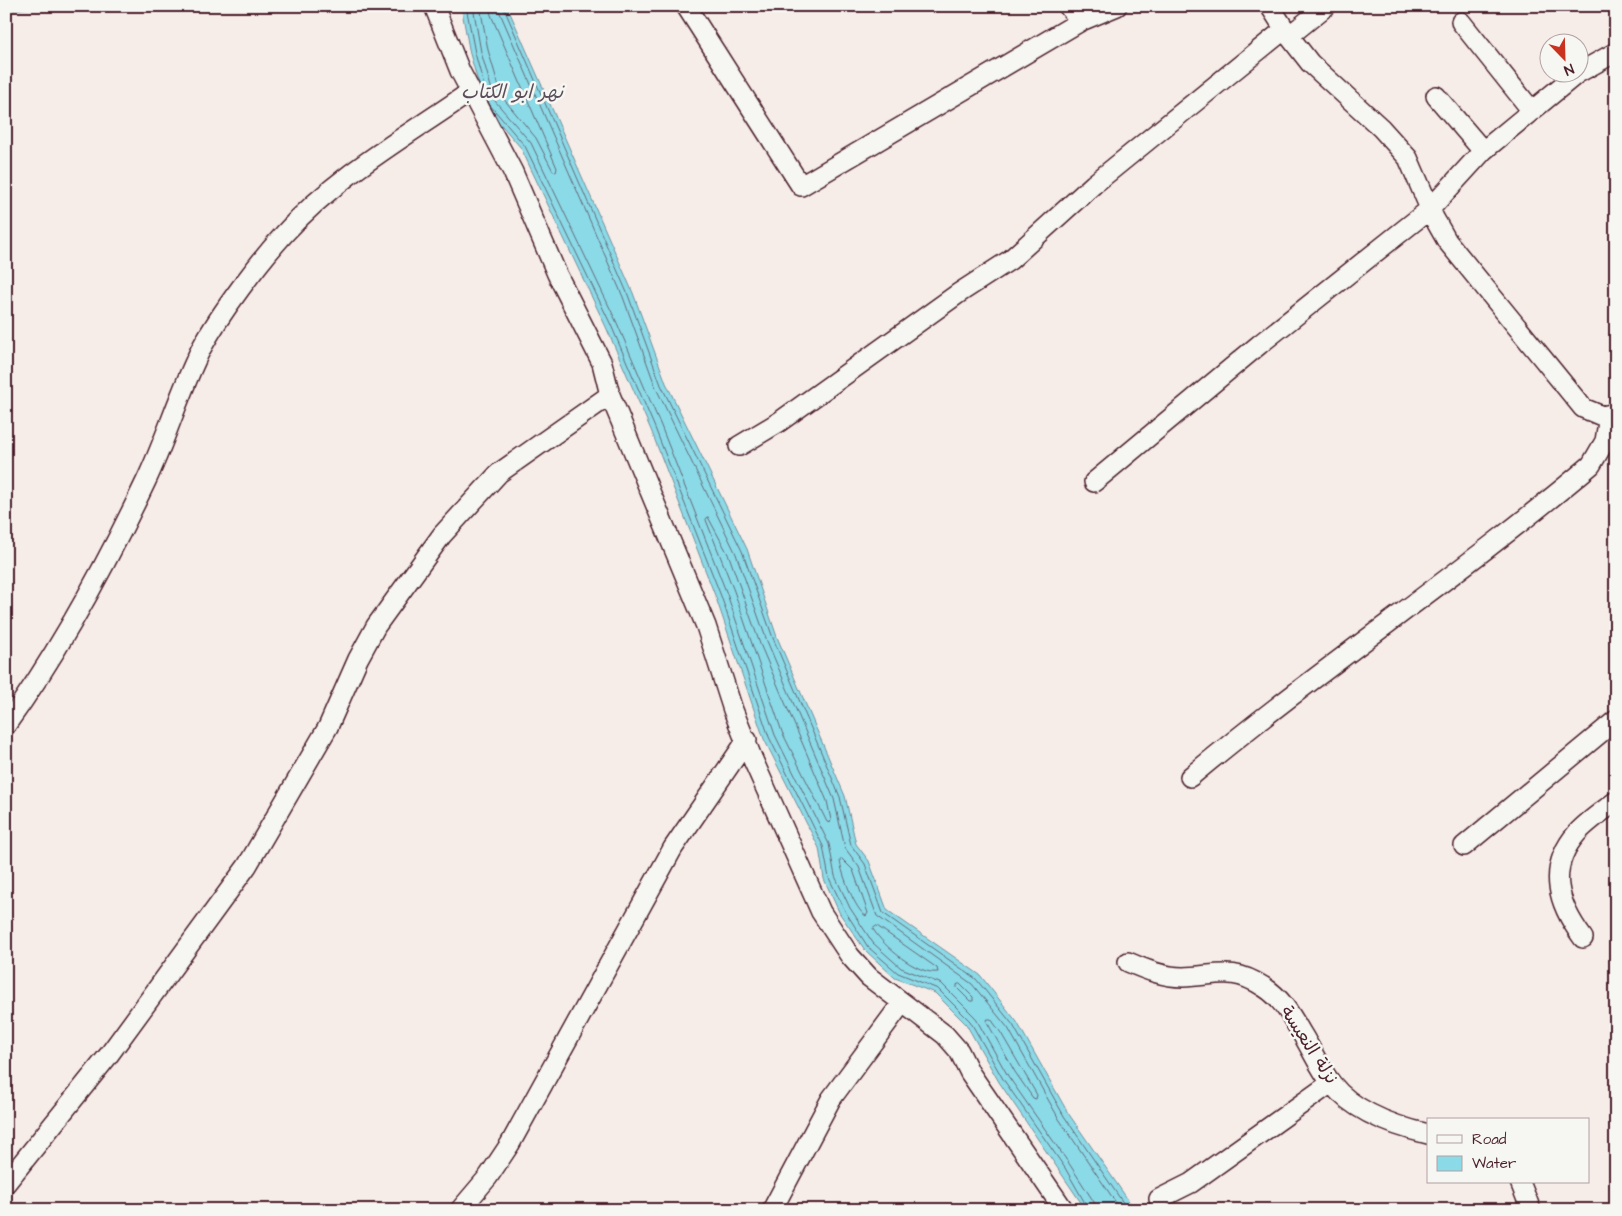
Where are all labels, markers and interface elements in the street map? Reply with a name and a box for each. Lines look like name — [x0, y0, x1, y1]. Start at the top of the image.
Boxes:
north arrow — [1540, 32, 1590, 82]
text: N — [1561, 58, 1577, 80]
water label: نهر ابو الكتاب — [461, 79, 565, 106]
street label: نزلة النعيسة — [1274, 1001, 1344, 1089]
legend — [1427, 1118, 1590, 1184]
text: Road — [1472, 1129, 1507, 1150]
text: Water — [1472, 1153, 1516, 1174]

